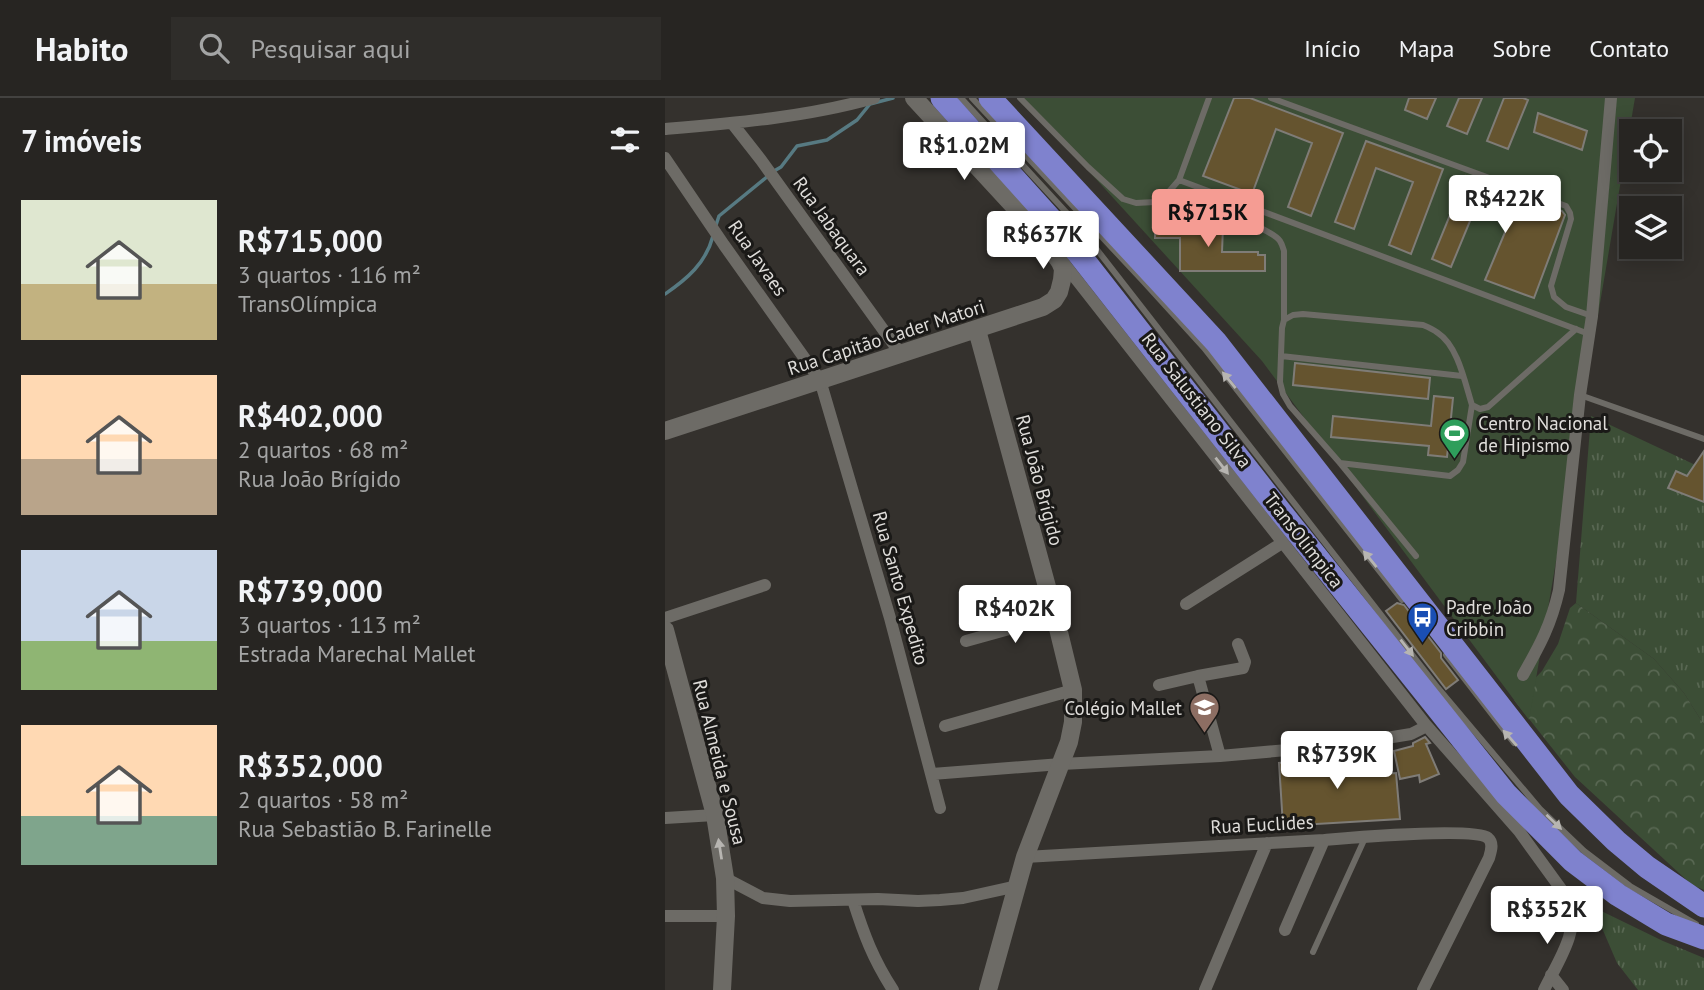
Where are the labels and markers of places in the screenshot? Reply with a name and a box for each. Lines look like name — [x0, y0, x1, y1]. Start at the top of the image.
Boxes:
pin: R$1.02M — [899, 122, 1029, 182]
pin: R$422K — [1448, 176, 1562, 235]
pin: R$715K — [1151, 190, 1265, 249]
pin: R$637K — [986, 212, 1100, 271]
place label: Centro Nacional de Hipismo — [1478, 411, 1608, 457]
sports icon: Centro Nacional de Hipismo — [1438, 417, 1472, 461]
pin: R$402K — [958, 586, 1072, 645]
place label: Padre João Cribbin — [1446, 595, 1532, 641]
bus stop icon: Padre João Cribbin — [1406, 601, 1440, 645]
school or university icon: Colégio Mallet — [1188, 691, 1222, 735]
place label: Colégio Mallet — [1064, 696, 1183, 720]
pin: R$739K — [1280, 732, 1394, 791]
pin: R$352K — [1490, 886, 1604, 946]

